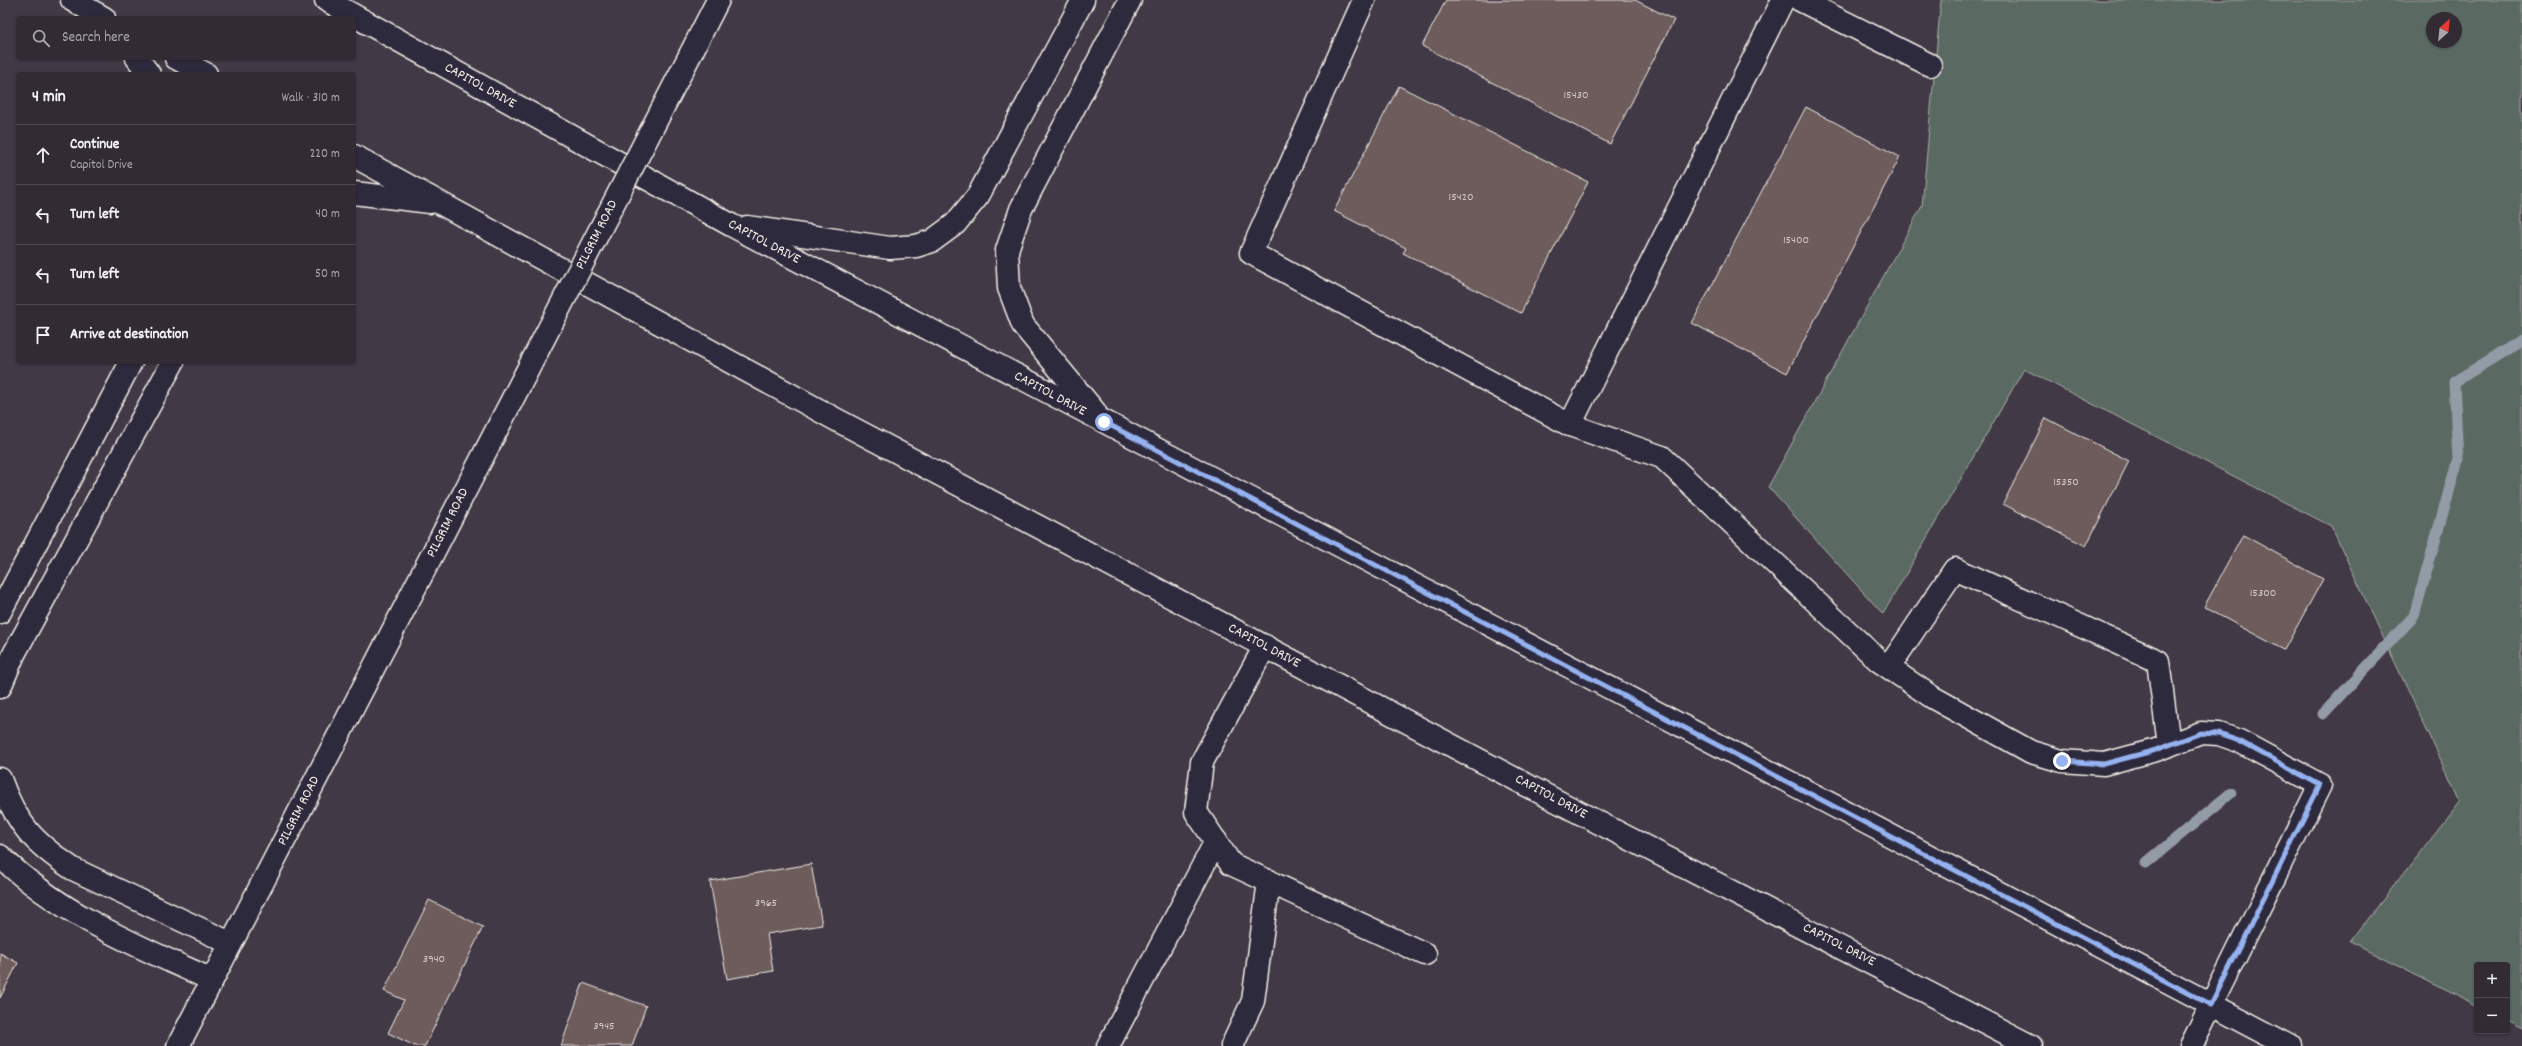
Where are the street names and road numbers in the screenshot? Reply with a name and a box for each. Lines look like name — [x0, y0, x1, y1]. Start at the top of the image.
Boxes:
street label: CAPITOL DRIVE — [440, 58, 520, 114]
street label: PILGRIM ROAD — [571, 197, 623, 273]
street label: CAPITOL DRIVE — [724, 215, 804, 270]
street label: CAPITOL DRIVE — [1010, 367, 1090, 422]
street label: PILGRIM ROAD — [422, 485, 474, 561]
street label: CAPITOL DRIVE — [1224, 619, 1304, 674]
street label: CAPITOL DRIVE — [1511, 770, 1591, 825]
street label: PILGRIM ROAD — [273, 773, 325, 849]
street label: CAPITOL DRIVE — [1799, 918, 1879, 972]

